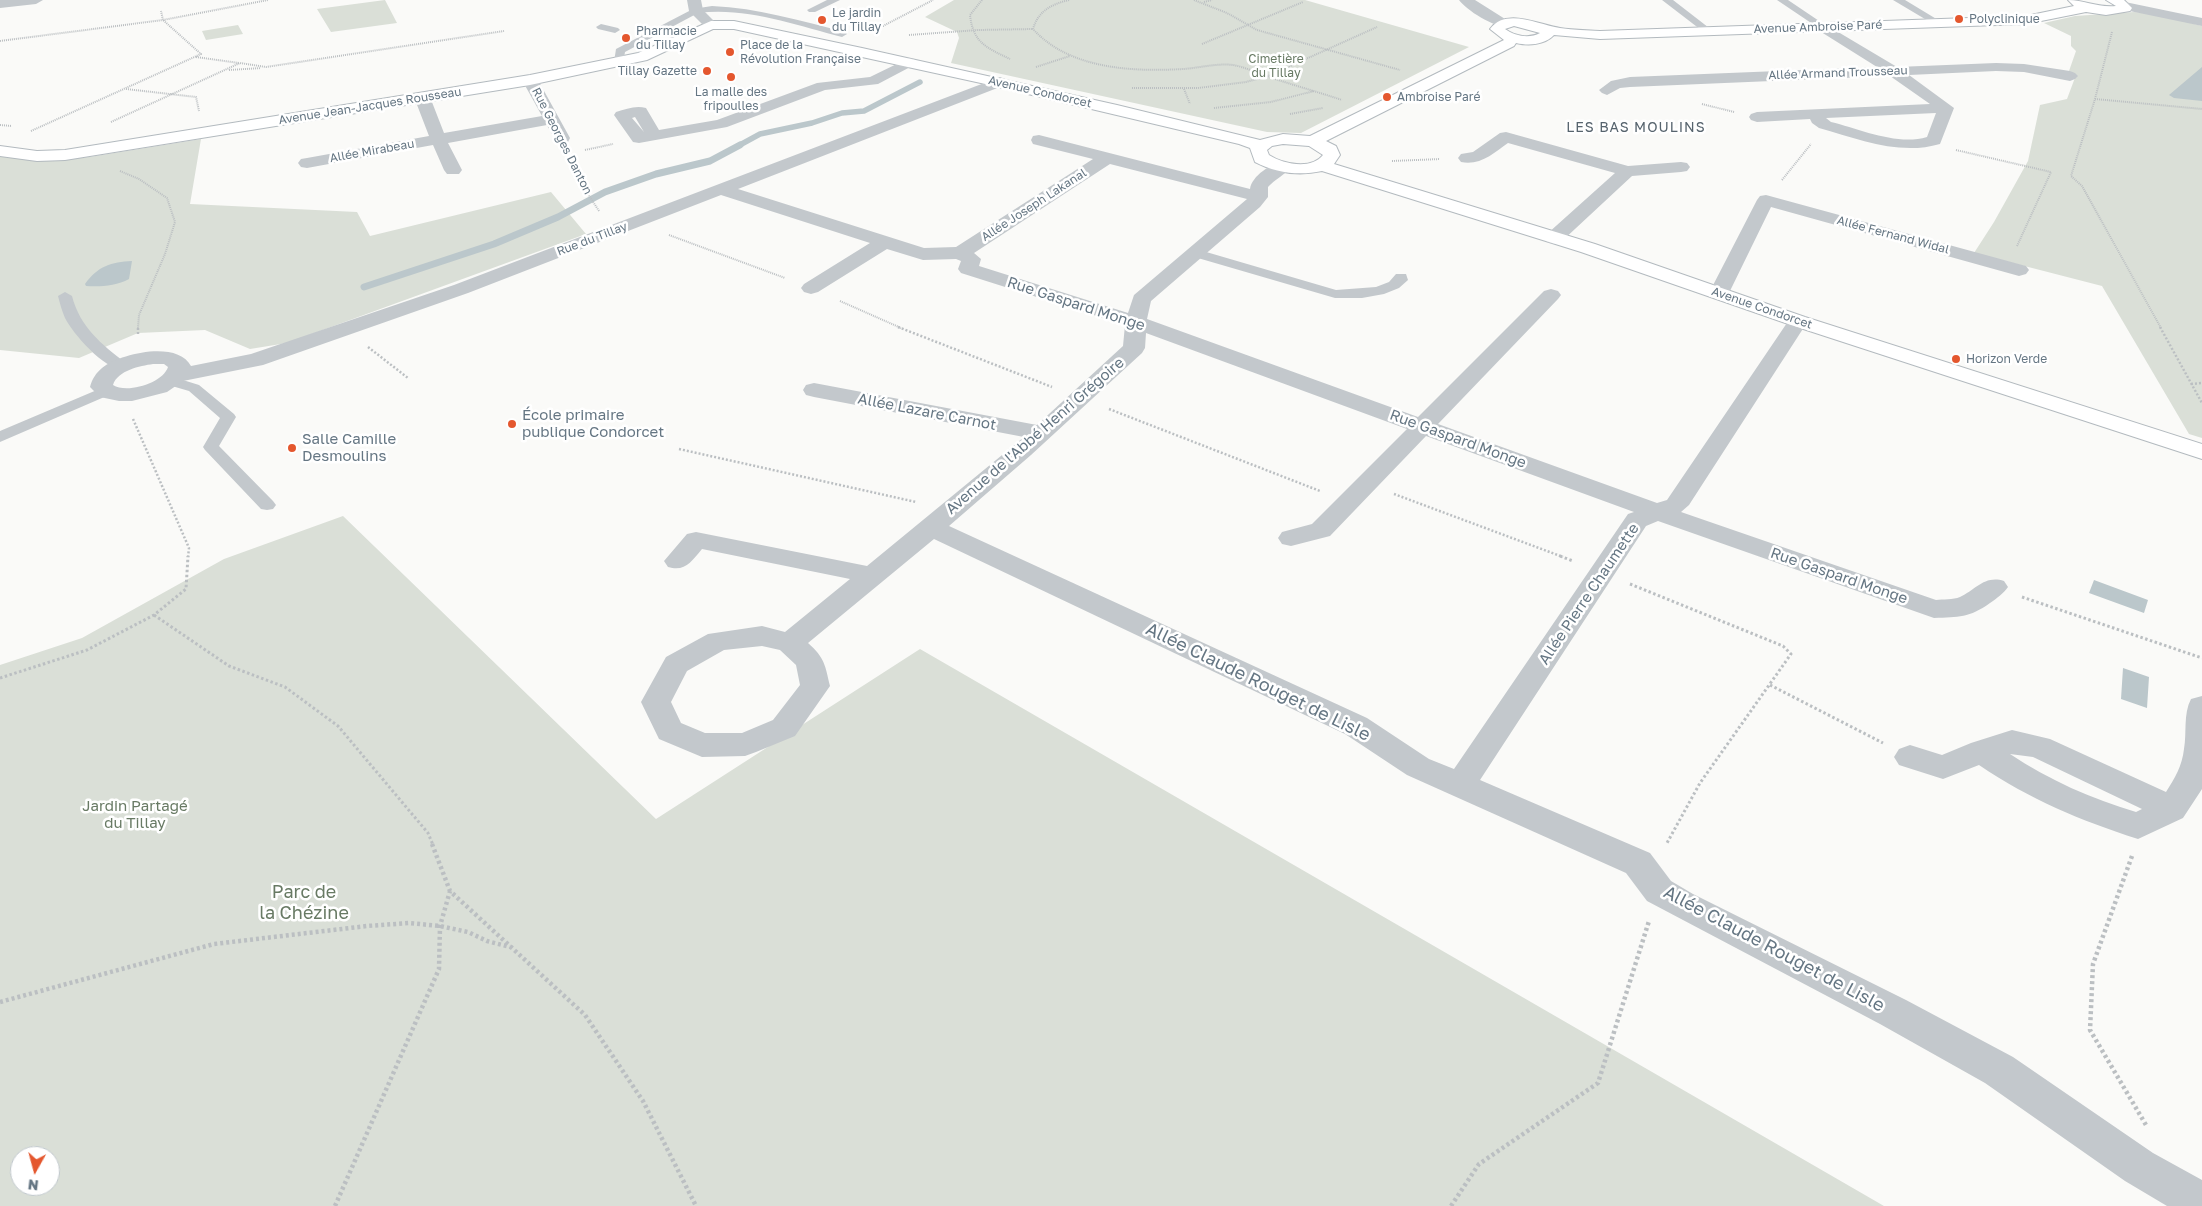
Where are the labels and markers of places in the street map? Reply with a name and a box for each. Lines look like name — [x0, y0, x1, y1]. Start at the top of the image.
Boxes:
place label: Le jardin du Tillay — [832, 6, 881, 34]
place label: Polyclinique — [1969, 12, 2040, 26]
marker: Polyclinique — [1953, 13, 1965, 25]
marker: Le jardin du Tillay — [816, 14, 828, 26]
place label: Pharmacie du Tillay — [636, 24, 697, 52]
marker: Pharmacie du Tillay — [620, 32, 632, 44]
place label: Place de la Révolution Française — [740, 38, 861, 66]
marker: Place de la Révolution Française — [724, 46, 736, 58]
place label: Tillay Gazette — [618, 64, 697, 78]
marker: Tillay Gazette — [701, 65, 713, 77]
marker: La malle des fripoulles — [725, 71, 737, 83]
place label: La malle des fripoulles — [695, 85, 767, 113]
place label: Ambroise Paré — [1397, 90, 1480, 104]
marker: Ambroise Paré — [1381, 91, 1393, 103]
place label: Horizon Verde — [1966, 352, 2047, 366]
marker: Horizon Verde — [1950, 353, 1962, 365]
place label: École primaire publique Condorcet — [522, 406, 664, 441]
marker: École primaire publique Condorcet — [506, 418, 518, 430]
place label: Salle Camille Desmoulins — [302, 430, 396, 465]
marker: Salle Camille Desmoulins — [286, 442, 298, 454]

